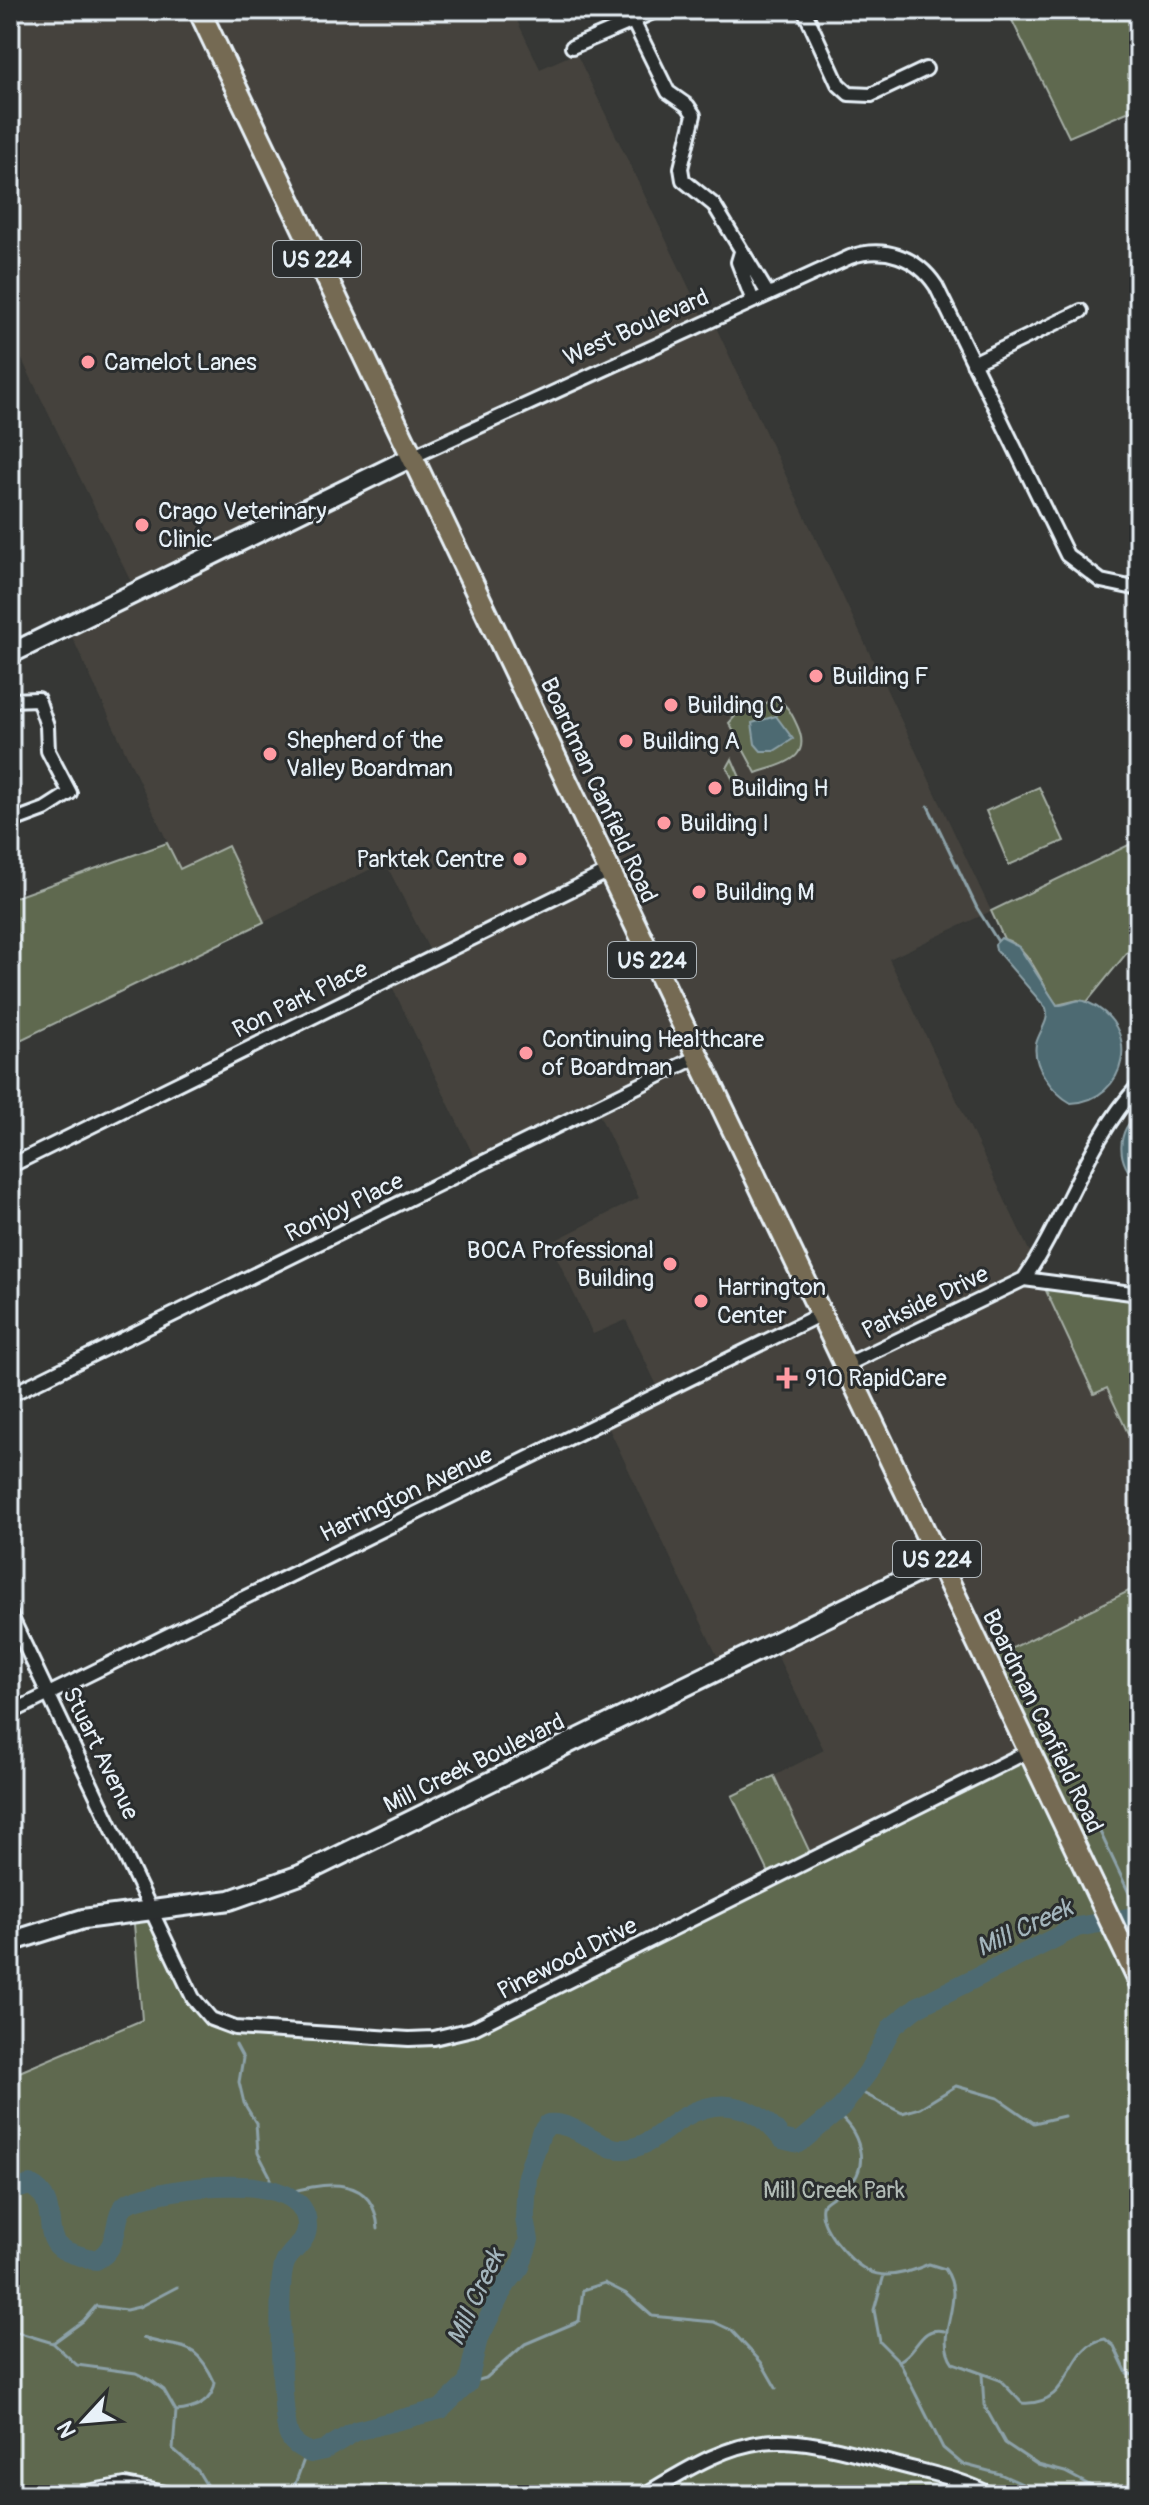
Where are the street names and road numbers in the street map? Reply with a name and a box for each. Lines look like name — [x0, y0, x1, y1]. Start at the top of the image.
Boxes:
road number: US 224 — [273, 241, 361, 277]
street label: West Boulevard — [559, 283, 713, 372]
street label: Boardman Canfield Road — [534, 673, 663, 907]
road number: US 224 — [608, 942, 696, 978]
street label: Ron Park Place — [228, 954, 373, 1045]
street label: Ronjoy Place — [280, 1166, 408, 1249]
street label: Parkside Drive — [857, 1259, 993, 1346]
street label: Harrington Avenue — [315, 1440, 497, 1549]
road number: US 224 — [893, 1541, 981, 1577]
street label: Boardman Canfield Road — [976, 1605, 1109, 1838]
street label: Stuart Avenue — [56, 1682, 145, 1824]
street label: Mill Creek Boulevard — [379, 1707, 569, 1820]
street label: Pinewood Drive — [493, 1911, 642, 2006]

